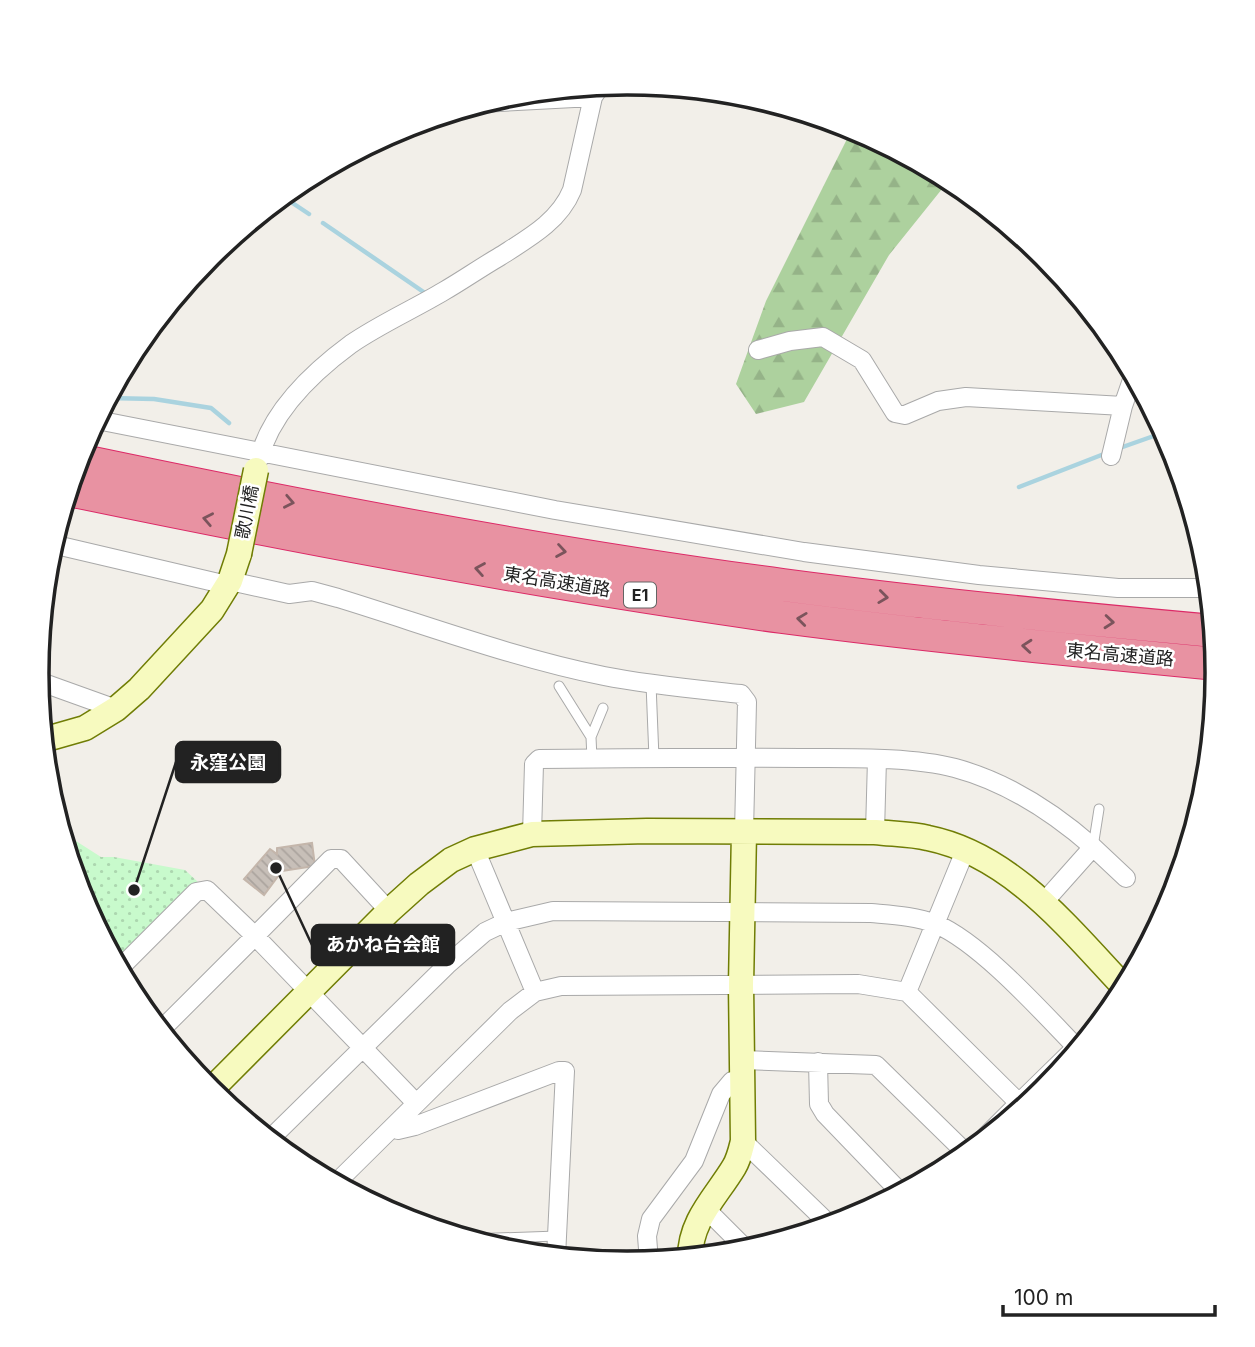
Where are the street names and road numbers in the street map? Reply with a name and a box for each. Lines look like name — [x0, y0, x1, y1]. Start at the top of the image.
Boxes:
street label: 歌川橋 — [231, 483, 262, 540]
street label: 東名高速道路 — [502, 563, 612, 600]
road number: E1 — [624, 582, 656, 608]
street label: 東名高速道路 — [1065, 639, 1175, 670]

